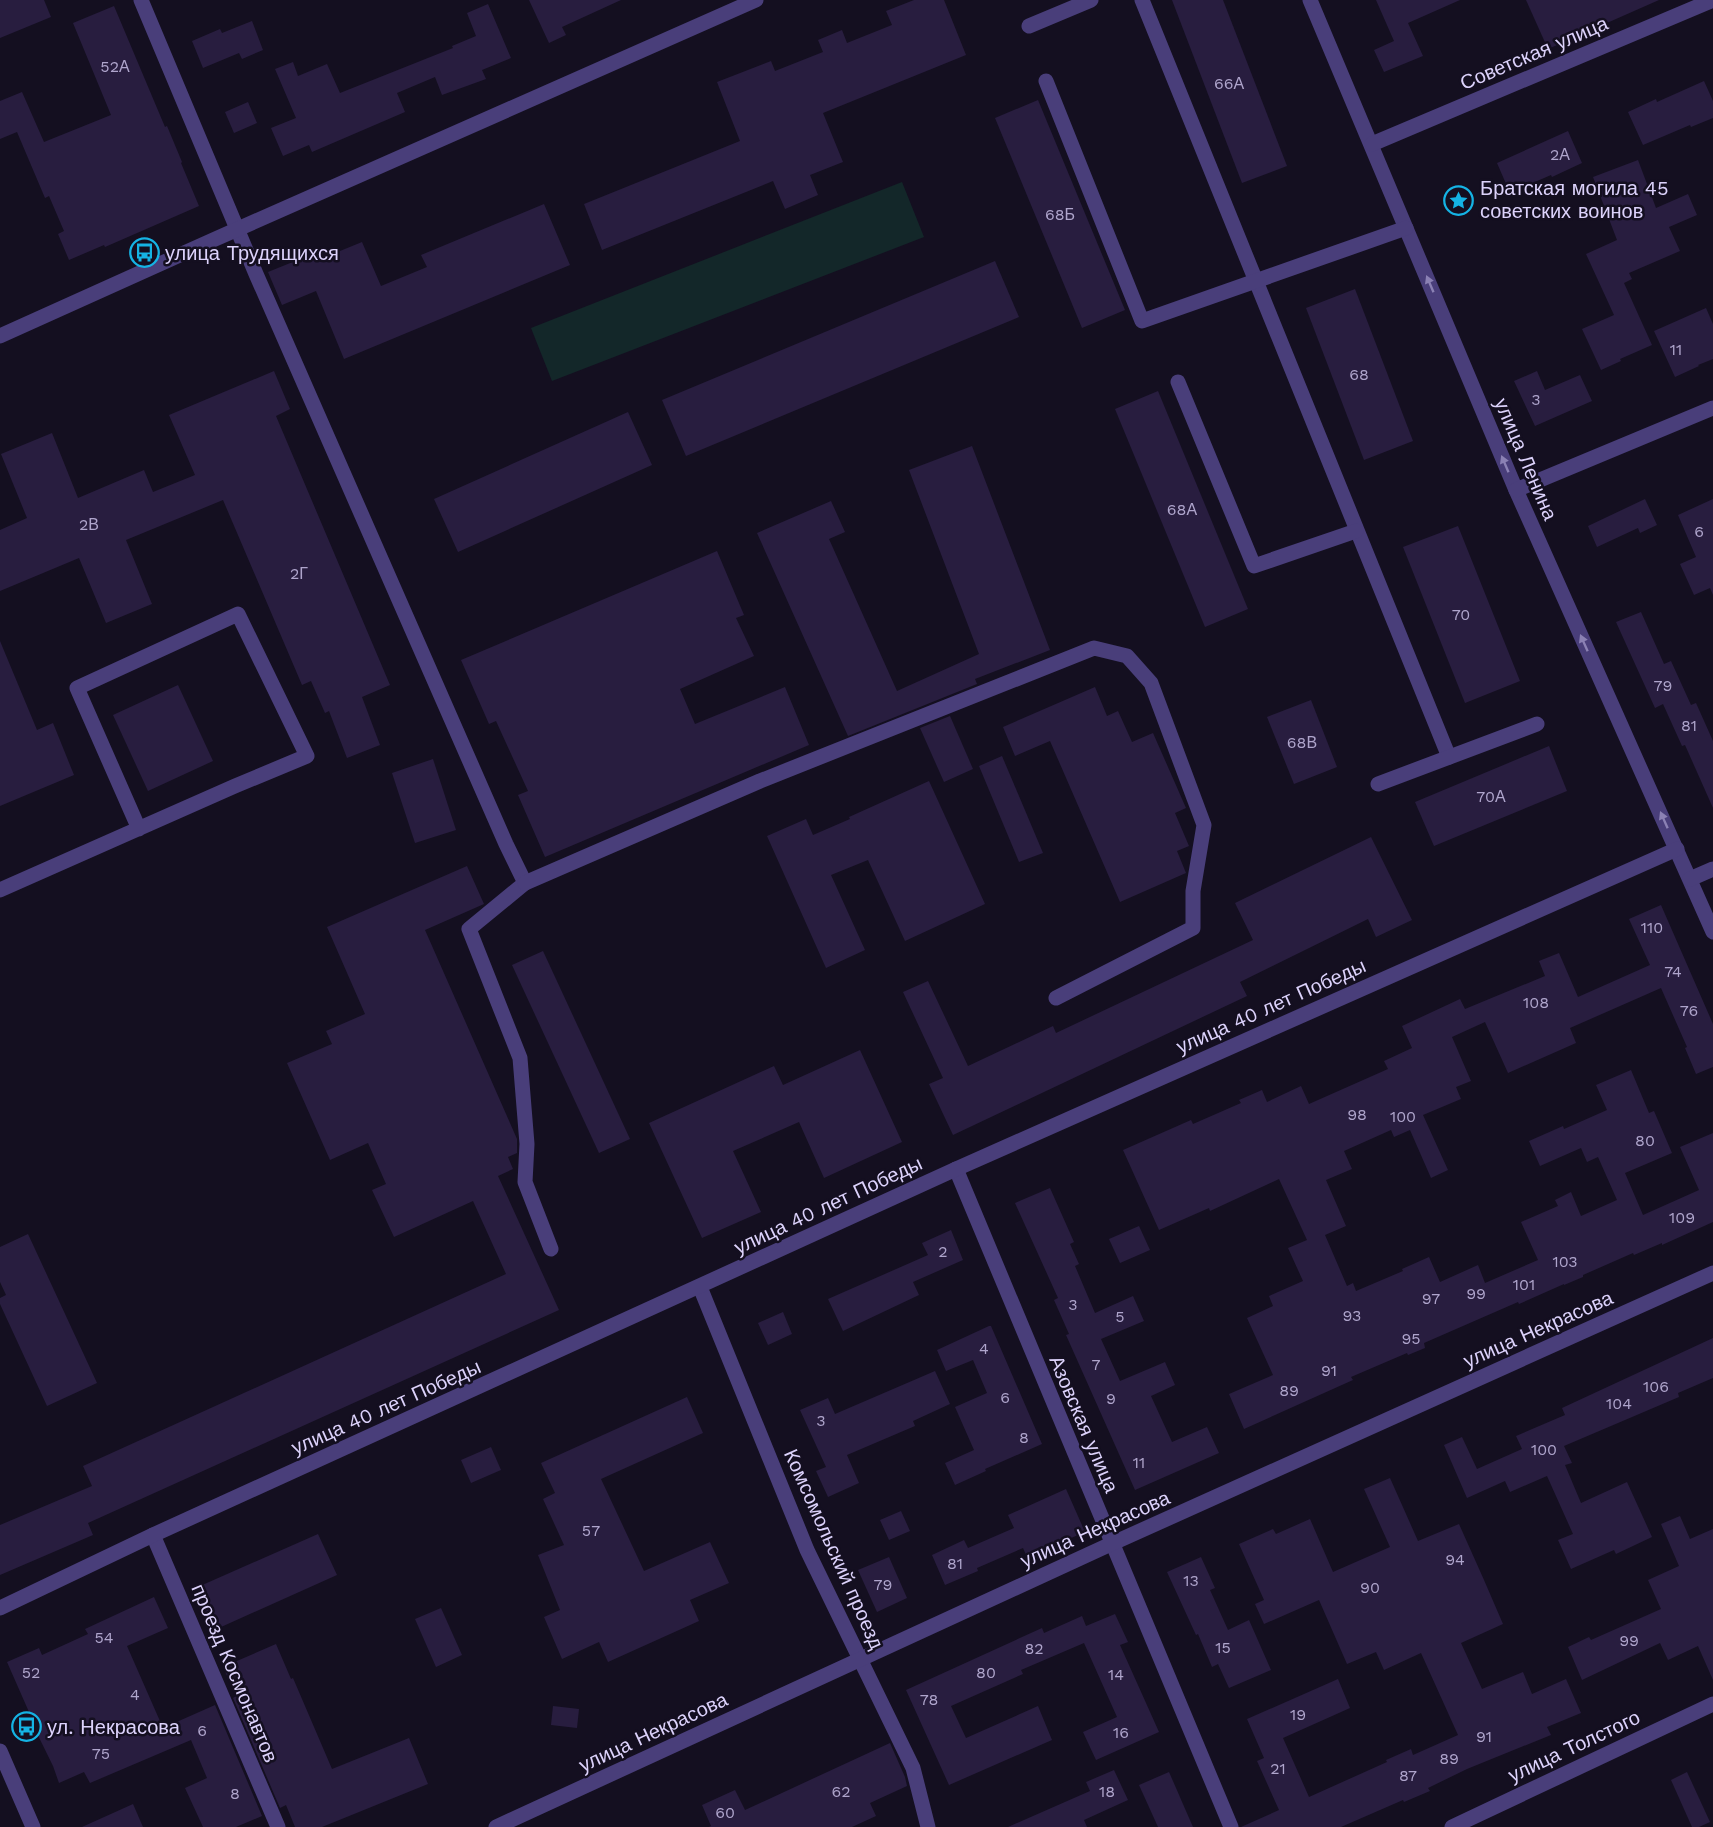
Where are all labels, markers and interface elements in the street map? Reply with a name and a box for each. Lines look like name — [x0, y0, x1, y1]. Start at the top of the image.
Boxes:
street label: Советская улица — [1456, 11, 1612, 95]
house number: 52А — [100, 57, 130, 76]
house number: 66А — [1214, 74, 1244, 93]
house number: 2А — [1550, 145, 1570, 164]
place label: Братская могила 45 советских воинов — [1480, 176, 1669, 223]
place icon: Братская могила 45 советских воинов — [1443, 184, 1475, 216]
house number: 68Б — [1045, 205, 1075, 224]
bus stop icon: улица Трудящихся — [128, 237, 160, 269]
place label: улица Трудящихся — [165, 241, 339, 265]
one-way arrow — [1425, 275, 1435, 293]
house number: 11 — [1670, 340, 1682, 359]
house number: 68 — [1349, 365, 1369, 384]
house number: 3 — [1531, 390, 1541, 409]
street label: улица Ленина — [1489, 394, 1563, 525]
one-way arrow — [1500, 455, 1510, 473]
house number: 68А — [1167, 500, 1197, 519]
house number: 2В — [79, 515, 99, 534]
house number: 6 — [1694, 522, 1704, 541]
house number: 2Г — [290, 564, 308, 583]
house number: 70 — [1452, 605, 1470, 624]
one-way arrow — [1579, 633, 1589, 651]
house number: 79 — [1654, 676, 1672, 695]
house number: 81 — [1681, 716, 1697, 735]
house number: 68В — [1287, 733, 1317, 752]
house number: 70А — [1476, 787, 1506, 806]
one-way arrow — [1659, 811, 1669, 829]
house number: 110 — [1641, 918, 1663, 937]
street label: улица 40 лет Победы — [1173, 953, 1369, 1059]
house number: 74 — [1664, 962, 1682, 981]
house number: 108 — [1523, 993, 1549, 1012]
house number: 76 — [1680, 1001, 1698, 1020]
house number: 98 — [1347, 1105, 1367, 1124]
house number: 100 — [1390, 1107, 1416, 1126]
house number: 80 — [1635, 1131, 1655, 1150]
street label: улица 40 лет Победы — [730, 1151, 926, 1259]
house number: 109 — [1669, 1208, 1695, 1227]
house number: 2 — [938, 1242, 948, 1261]
house number: 103 — [1552, 1252, 1578, 1271]
house number: 101 — [1513, 1275, 1535, 1294]
house number: 99 — [1466, 1284, 1486, 1303]
street label: улица Некрасова — [1459, 1285, 1617, 1373]
house number: 97 — [1422, 1289, 1440, 1308]
house number: 3 — [1068, 1295, 1078, 1314]
house number: 93 — [1343, 1306, 1361, 1325]
house number: 5 — [1115, 1307, 1125, 1326]
house number: 95 — [1401, 1329, 1421, 1348]
house number: 4 — [979, 1339, 989, 1358]
street label: Азовская улица — [1044, 1352, 1124, 1497]
street label: улица 40 лет Победы — [288, 1354, 484, 1460]
house number: 7 — [1092, 1355, 1101, 1374]
house number: 91 — [1321, 1361, 1337, 1380]
house number: 106 — [1643, 1377, 1669, 1396]
house number: 89 — [1279, 1381, 1299, 1400]
house number: 6 — [1000, 1388, 1010, 1407]
house number: 9 — [1106, 1389, 1116, 1408]
house number: 104 — [1606, 1394, 1632, 1413]
house number: 3 — [816, 1411, 826, 1430]
house number: 8 — [1019, 1428, 1029, 1447]
house number: 100 — [1531, 1440, 1557, 1459]
street label: Комсомольский проезд — [779, 1445, 889, 1653]
house number: 11 — [1133, 1453, 1145, 1472]
street label: улица Некрасова — [1016, 1485, 1174, 1573]
house number: 57 — [582, 1521, 600, 1540]
house number: 94 — [1445, 1550, 1465, 1569]
house number: 81 — [947, 1554, 963, 1573]
house number: 13 — [1183, 1571, 1199, 1590]
house number: 79 — [874, 1575, 892, 1594]
house number: 90 — [1360, 1578, 1380, 1597]
street label: проезд Космонавтов — [187, 1580, 283, 1766]
house number: 54 — [94, 1628, 114, 1647]
house number: 99 — [1619, 1631, 1639, 1650]
house number: 15 — [1215, 1638, 1231, 1657]
house number: 82 — [1024, 1639, 1044, 1658]
house number: 52 — [22, 1663, 40, 1682]
house number: 80 — [976, 1663, 996, 1682]
house number: 14 — [1108, 1665, 1124, 1684]
house number: 4 — [130, 1685, 140, 1704]
street label: улица Некрасова — [575, 1687, 732, 1777]
house number: 78 — [920, 1690, 938, 1709]
house number: 19 — [1290, 1705, 1306, 1724]
street label: улица Толстого — [1504, 1705, 1644, 1787]
bus stop icon: ул. Некрасова — [10, 1711, 42, 1743]
place label: ул. Некрасова — [47, 1715, 181, 1739]
house number: 6 — [197, 1721, 207, 1740]
house number: 16 — [1113, 1723, 1129, 1742]
house number: 91 — [1476, 1727, 1492, 1746]
house number: 75 — [92, 1744, 110, 1763]
house number: 89 — [1439, 1749, 1459, 1768]
house number: 21 — [1270, 1759, 1286, 1778]
house number: 87 — [1399, 1766, 1417, 1785]
house number: 62 — [831, 1782, 851, 1801]
house number: 18 — [1099, 1782, 1115, 1801]
house number: 8 — [230, 1784, 240, 1803]
house number: 60 — [715, 1803, 735, 1822]

